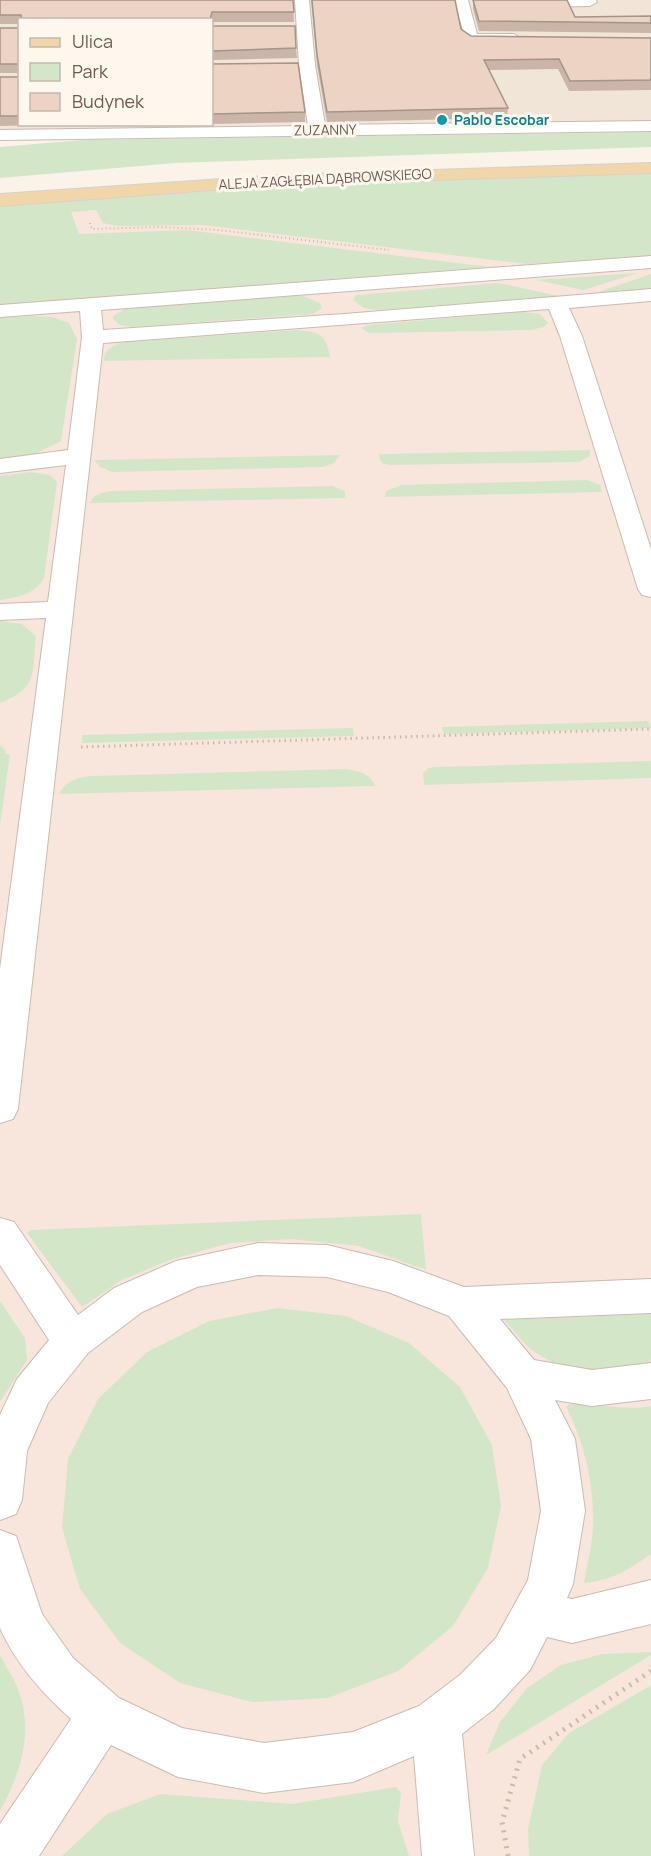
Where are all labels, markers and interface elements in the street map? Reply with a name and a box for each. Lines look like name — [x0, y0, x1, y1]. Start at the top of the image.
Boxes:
legend — [18, 18, 213, 126]
text: Ulica — [72, 29, 113, 53]
text: Park — [72, 59, 109, 83]
text: Budynek — [72, 89, 145, 113]
place label: Pablo Escobar — [454, 110, 550, 129]
marker: Pablo Escobar — [435, 113, 449, 127]
street label: ZUZANNY — [293, 119, 357, 140]
street label: ALEJA ZAGŁĘBIA DĄBROWSKIEGO — [218, 163, 432, 194]

